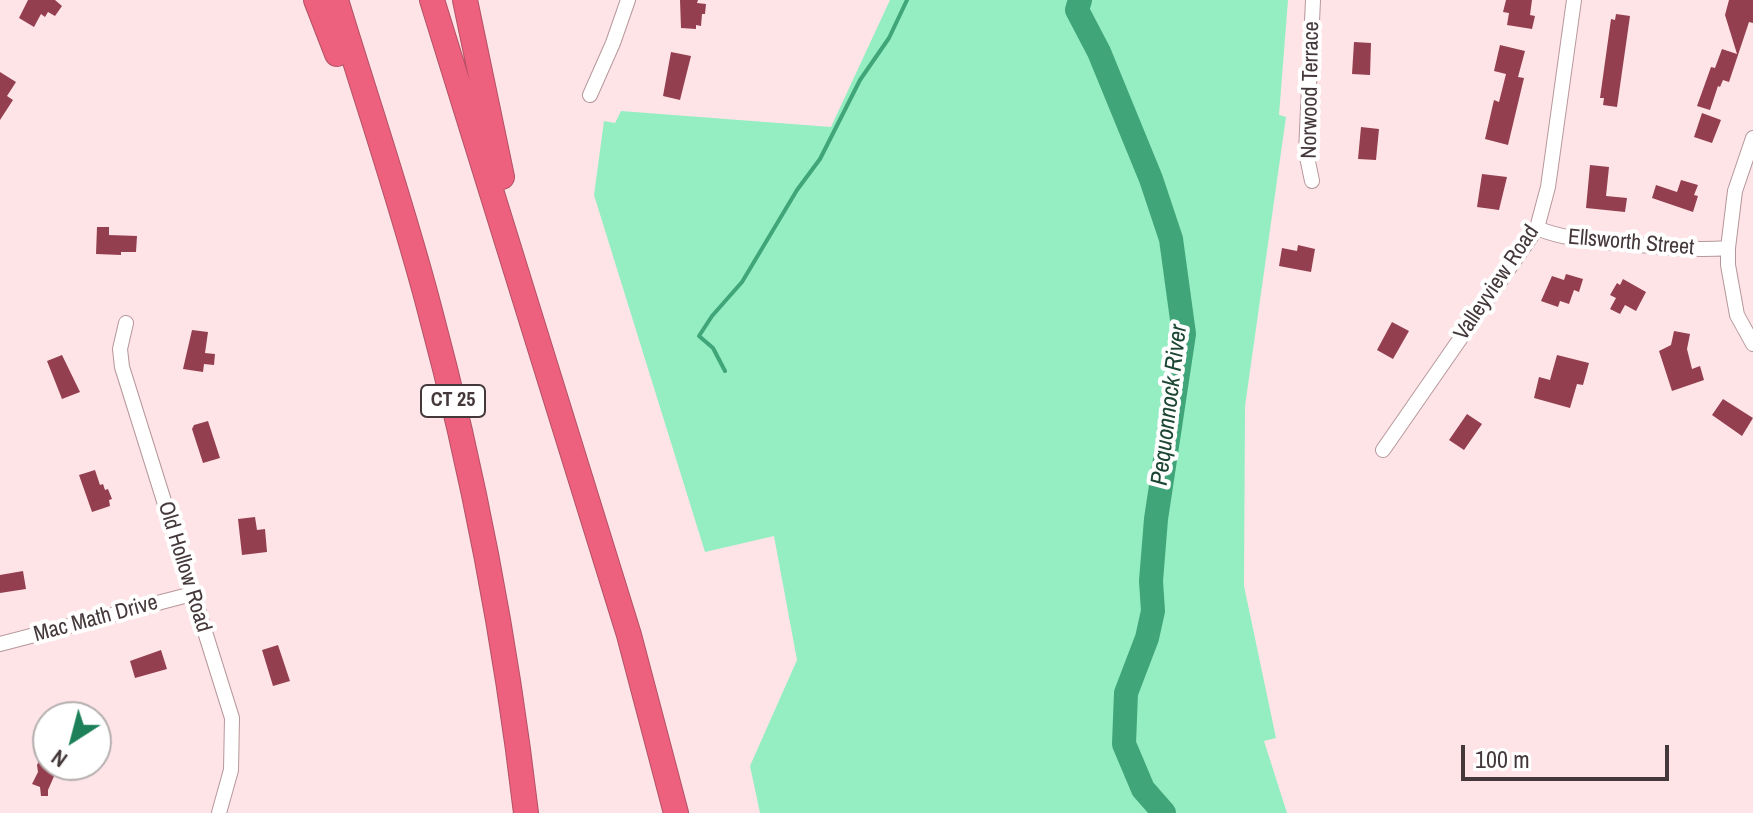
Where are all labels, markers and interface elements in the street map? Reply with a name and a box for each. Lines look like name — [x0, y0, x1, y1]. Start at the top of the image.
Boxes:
street label: Norwood Terrace — [1297, 21, 1325, 159]
street label: Valleyview Road — [1449, 220, 1545, 346]
street label: Ellsworth Street — [1567, 224, 1695, 262]
water label: Pequonnock River — [1146, 323, 1194, 487]
road number: CT 25 — [421, 385, 485, 417]
street label: Old Hollow Road — [152, 498, 216, 636]
street label: Mac Math Drive — [31, 590, 161, 648]
north arrow — [32, 701, 112, 781]
scale bar — [1465, 729, 1673, 779]
text: N — [45, 743, 73, 775]
text: 100 m — [1475, 743, 1530, 775]

